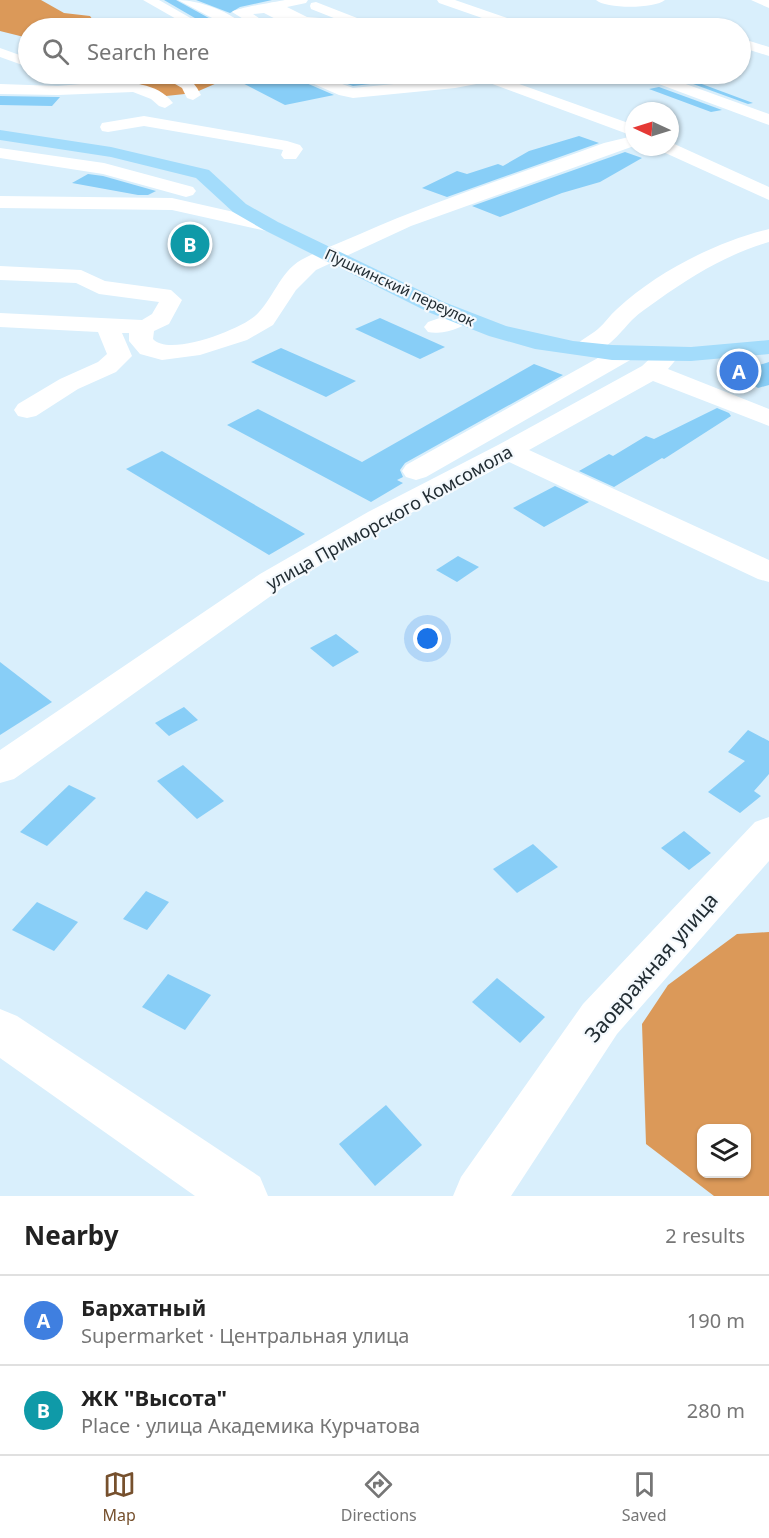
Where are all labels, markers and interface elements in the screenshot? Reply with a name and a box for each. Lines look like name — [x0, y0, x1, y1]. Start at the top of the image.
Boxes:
search box — [18, 18, 751, 84]
icon: search — [39, 35, 72, 68]
text: Search here — [87, 36, 209, 66]
north arrow — [625, 102, 679, 156]
pin: B — [170, 222, 210, 266]
street label: Пушкинский переулок — [322, 243, 478, 331]
pin: A — [720, 348, 758, 394]
street label: улица Приморского Комсомола — [262, 439, 516, 595]
your location — [413, 624, 442, 653]
street label: Заовражная улица — [578, 886, 724, 1048]
map controls — [697, 1124, 751, 1178]
button: layers — [697, 1124, 751, 1178]
text: Nearby — [24, 1217, 119, 1253]
text: 2 results — [665, 1222, 745, 1249]
text: Бархатный — [81, 1292, 206, 1322]
text: A — [37, 1307, 50, 1334]
text: 190 m — [687, 1307, 745, 1334]
text: Supermarket · Центральная улица — [81, 1322, 409, 1349]
text: ЖК "Высота" — [81, 1382, 227, 1412]
text: B — [37, 1397, 50, 1424]
text: 280 m — [687, 1397, 745, 1424]
text: Place · улица Академика Курчатова — [81, 1412, 420, 1439]
tab: Map — [102, 1468, 136, 1526]
tab: Directions — [341, 1468, 417, 1526]
tab: Saved — [622, 1468, 666, 1526]

